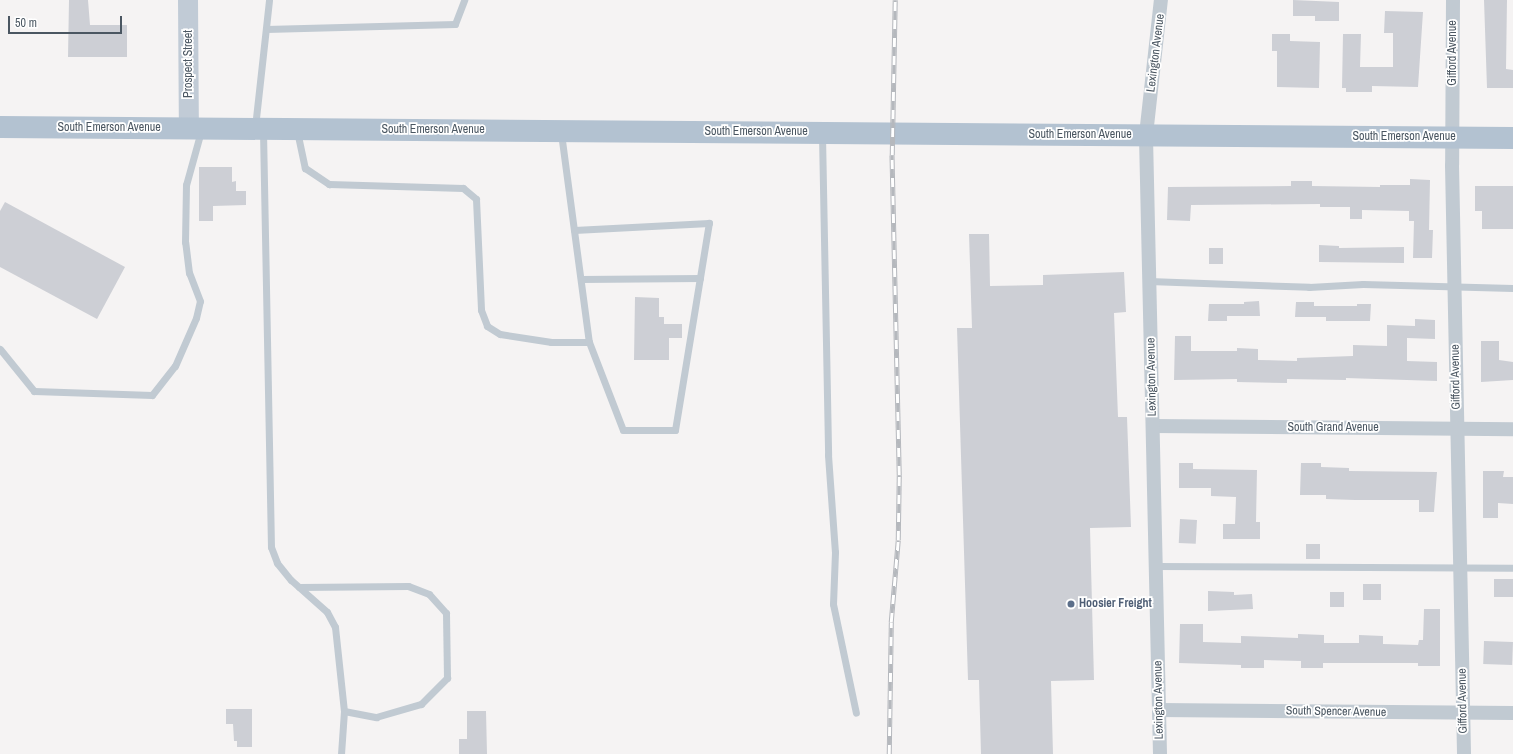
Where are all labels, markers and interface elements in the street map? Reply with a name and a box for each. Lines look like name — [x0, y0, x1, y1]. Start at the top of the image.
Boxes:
scale bar — [10, 8, 124, 34]
street label: Lexington Avenue — [1144, 13, 1168, 93]
text: 50 m — [15, 15, 37, 31]
street label: Gifford Avenue — [1446, 20, 1460, 86]
street label: Prospect Street — [182, 30, 196, 98]
street label: South Emerson Avenue — [57, 121, 161, 135]
street label: South Emerson Avenue — [381, 123, 485, 137]
street label: South Emerson Avenue — [704, 125, 808, 139]
street label: South Emerson Avenue — [1028, 128, 1132, 142]
street label: South Emerson Avenue — [1352, 130, 1456, 144]
street label: Lexington Avenue — [1144, 337, 1160, 417]
street label: Gifford Avenue — [1448, 344, 1464, 410]
street label: South Grand Avenue — [1287, 421, 1379, 435]
place label: Hoosier Freight — [1079, 597, 1152, 611]
marker: Hoosier Freight — [1066, 599, 1076, 609]
street label: Lexington Avenue — [1151, 660, 1167, 740]
street label: Gifford Avenue — [1455, 668, 1471, 734]
street label: South Spencer Avenue — [1285, 704, 1387, 720]

